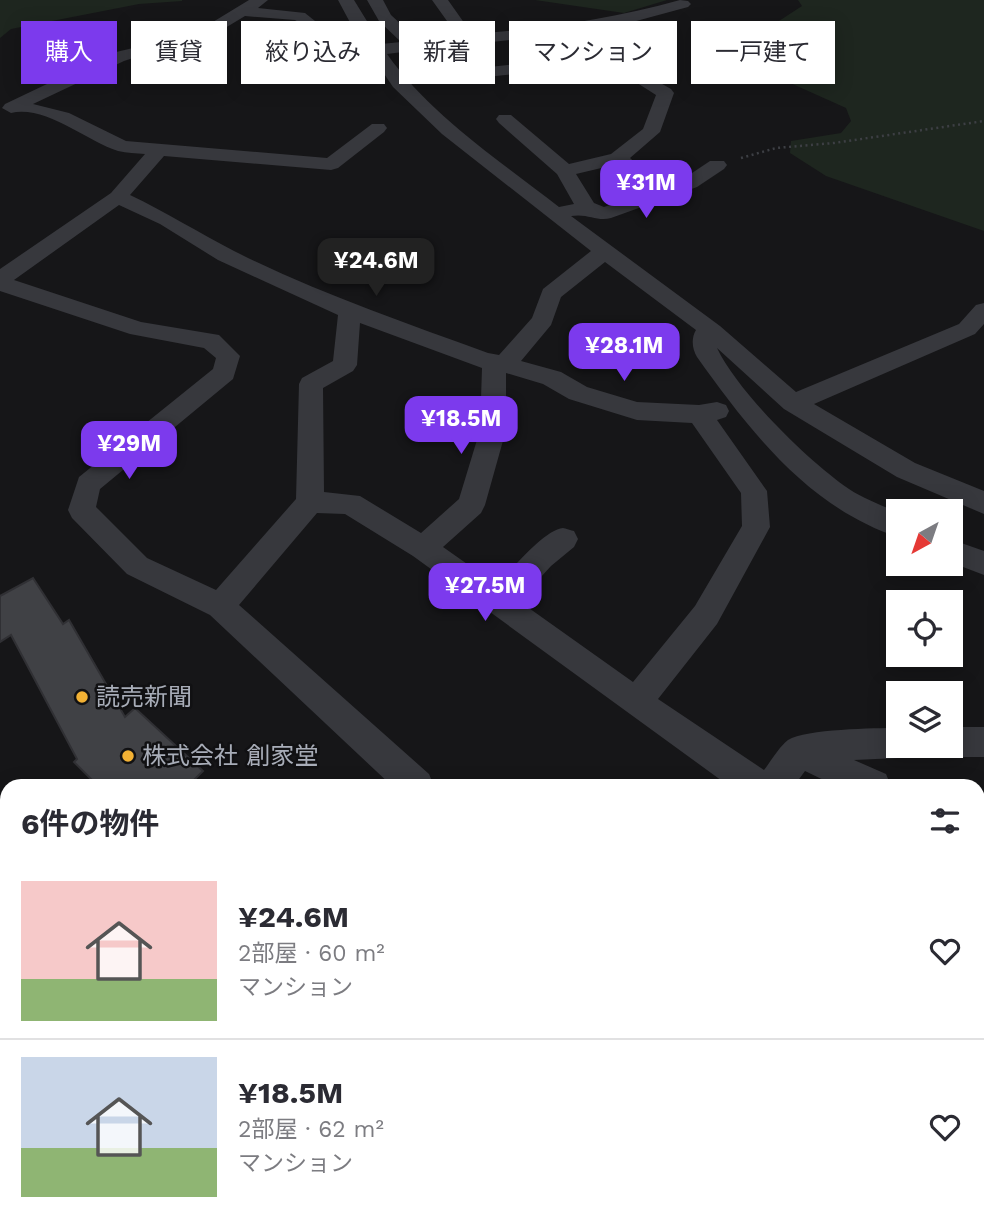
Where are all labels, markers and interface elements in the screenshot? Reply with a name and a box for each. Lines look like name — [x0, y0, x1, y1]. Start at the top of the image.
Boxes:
chip: 購入 — [21, 21, 117, 84]
chip: 賃貸 — [131, 21, 227, 84]
chip: 絞り込み — [241, 21, 385, 84]
chip: 新着 — [399, 21, 495, 84]
chip: マンション — [509, 21, 677, 84]
chip: 一戸建て — [691, 21, 835, 84]
pin: ¥31M — [605, 160, 687, 220]
text: ¥31M — [616, 169, 676, 196]
pin: ¥24.6M — [319, 238, 433, 298]
text: ¥24.6M — [333, 247, 419, 274]
pin: ¥28.1M — [567, 324, 681, 383]
text: ¥28.1M — [585, 332, 663, 359]
pin: ¥18.5M — [404, 396, 518, 456]
text: ¥18.5M — [421, 405, 501, 432]
pin: ¥29M — [88, 421, 170, 481]
text: ¥29M — [97, 430, 161, 457]
north arrow — [886, 499, 962, 576]
map controls — [886, 499, 963, 758]
pin: ¥27.5M — [428, 564, 542, 623]
text: ¥27.5M — [445, 572, 525, 599]
button: locate — [886, 590, 963, 667]
button: layers — [886, 681, 963, 758]
place label: 読売新聞 — [96, 683, 192, 711]
marker: 読売新聞 — [74, 689, 90, 705]
place label: 株式会社 創家堂 — [142, 742, 318, 770]
marker: 株式会社 創家堂 — [120, 748, 136, 764]
icon: filters — [926, 802, 964, 840]
text: 6件の物件 — [21, 806, 159, 841]
text: ¥24.6M — [238, 899, 349, 934]
icon: home — [77, 909, 161, 993]
icon: heart — [926, 932, 964, 970]
text: 2部屋 · 60 m² — [238, 940, 385, 967]
text: マンション — [238, 974, 353, 1001]
text: ¥18.5M — [238, 1075, 343, 1110]
icon: home — [77, 1085, 161, 1169]
icon: heart — [926, 1108, 964, 1146]
text: 2部屋 · 62 m² — [238, 1116, 384, 1143]
text: マンション — [238, 1150, 353, 1177]

